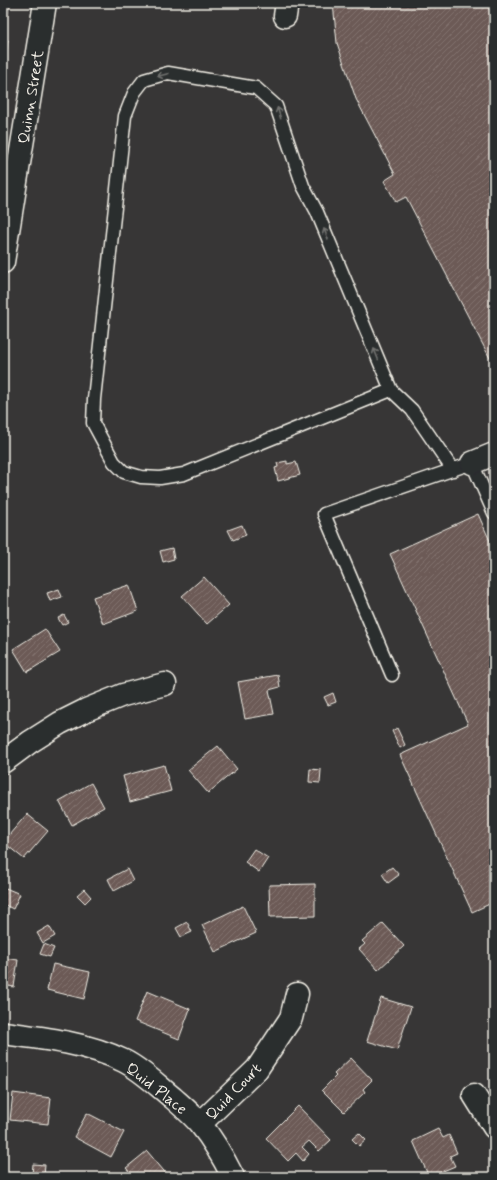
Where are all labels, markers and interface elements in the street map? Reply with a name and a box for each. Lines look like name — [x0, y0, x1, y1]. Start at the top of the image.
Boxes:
street label: Quinn Street — [14, 48, 49, 146]
one-way arrow — [156, 71, 169, 79]
one-way arrow — [275, 107, 282, 120]
one-way arrow — [322, 228, 330, 240]
one-way arrow — [372, 348, 379, 360]
street label: Quid Place — [121, 1058, 191, 1120]
street label: Quid Court — [201, 1059, 267, 1125]

